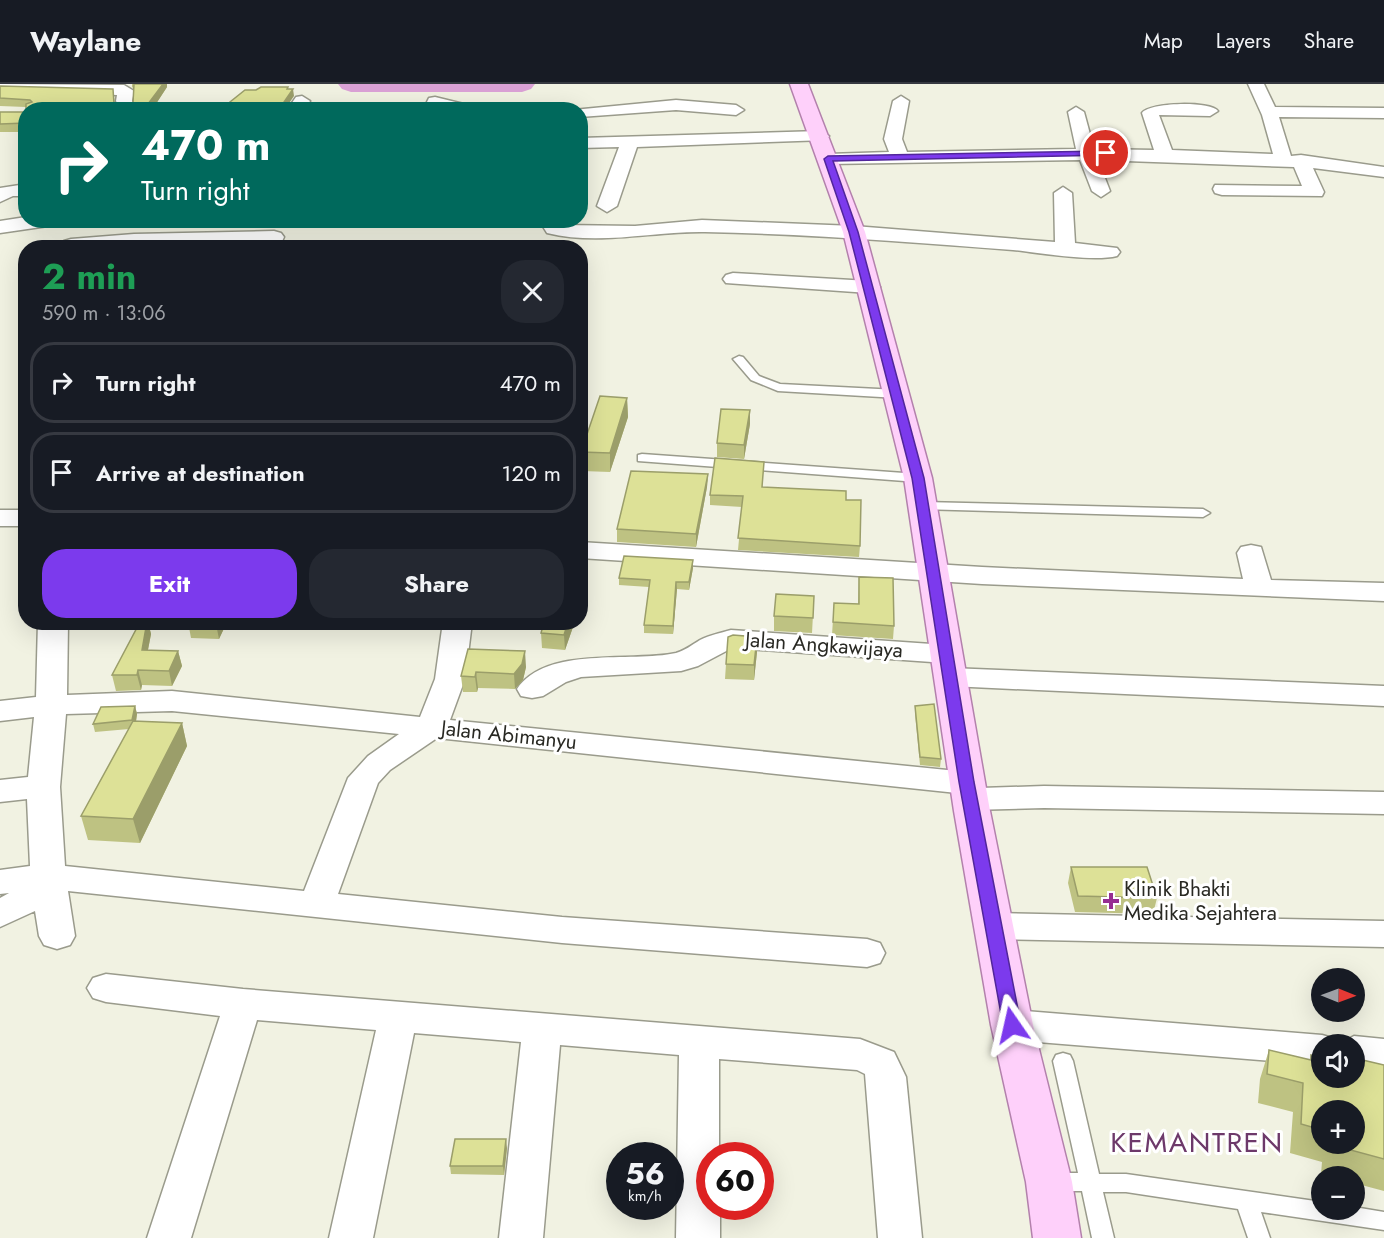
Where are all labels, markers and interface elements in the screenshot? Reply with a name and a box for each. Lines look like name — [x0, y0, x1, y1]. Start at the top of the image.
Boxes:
text: Waylane — [30, 21, 141, 62]
text: Map — [1144, 26, 1183, 56]
text: Layers — [1216, 26, 1271, 56]
text: Share — [1304, 26, 1354, 56]
text: 470 m — [141, 115, 271, 176]
icon: right — [42, 126, 120, 204]
pin — [1080, 127, 1131, 178]
icon: arrive — [1089, 136, 1122, 169]
text: Turn right — [141, 171, 249, 210]
text: 2 min — [42, 250, 137, 302]
button: close — [501, 260, 564, 323]
text: 590 m · 13:06 — [42, 299, 166, 328]
icon: right — [45, 366, 78, 399]
text: Turn right — [96, 367, 196, 399]
text: 470 m — [500, 367, 561, 399]
icon: arrive — [45, 456, 78, 489]
text: Arrive at destination — [96, 457, 305, 489]
text: 120 m — [502, 457, 561, 489]
button: Exit — [42, 549, 297, 618]
button: Share — [309, 549, 564, 618]
street label: Jalan Angkawijaya — [741, 624, 904, 665]
street label: Jalan Abimanyu — [437, 713, 578, 757]
place label: Klinik Bhakti Medika Sejahtera — [1124, 874, 1277, 928]
marker: Klinik Bhakti Medika Sejahtera — [1102, 892, 1120, 910]
north arrow — [1311, 968, 1365, 1022]
map controls — [1311, 968, 1365, 1220]
position arrow — [980, 993, 1044, 1057]
button: sound — [1311, 1034, 1365, 1088]
button: + — [1311, 1100, 1365, 1154]
district label: KEMANTREN — [1110, 1122, 1284, 1163]
speed limit sign: 60 — [696, 1142, 774, 1220]
text: 56 — [625, 1152, 665, 1195]
button: − — [1311, 1166, 1365, 1220]
text: km/h — [628, 1185, 662, 1207]

